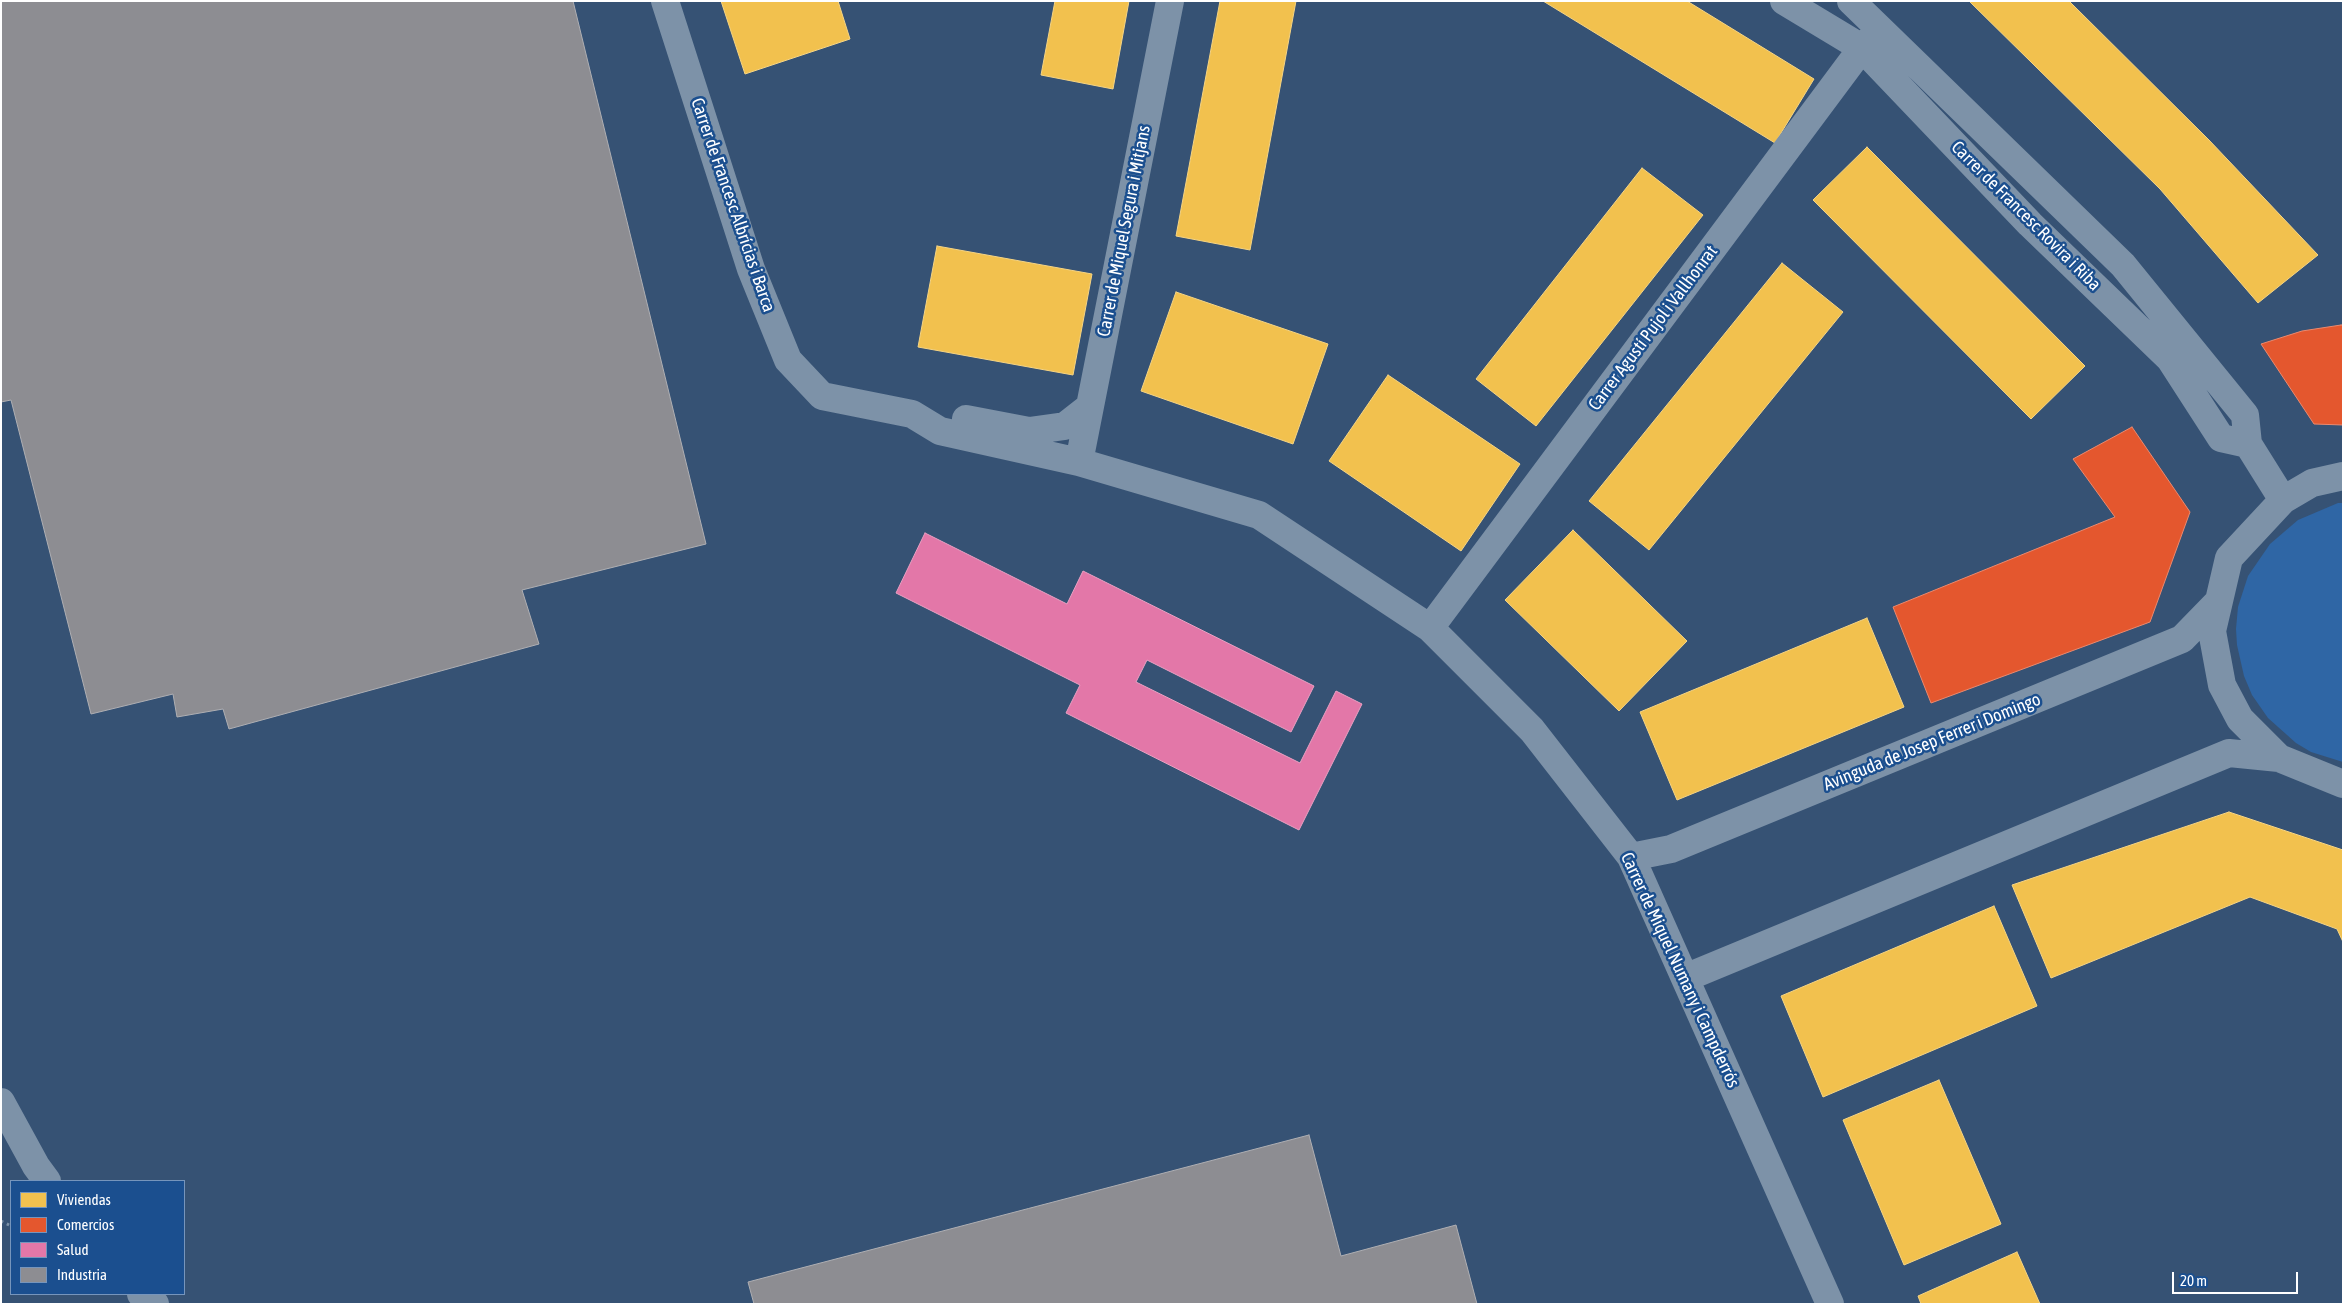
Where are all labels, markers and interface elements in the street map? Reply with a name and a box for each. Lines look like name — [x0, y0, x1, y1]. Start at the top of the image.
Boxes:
street label: Carrer de Francesc Albrícias i Barca — [686, 95, 780, 315]
street label: Carrer de Miquel Segura i Mitjans — [1093, 124, 1155, 338]
street label: Carrer de Francesc Rovira i Riba — [1947, 137, 2105, 295]
street label: Carrer Agustí Pujol i Vallhonrat — [1584, 241, 1722, 415]
street label: Avinguda de Josep Ferrer i Domingo — [1820, 688, 2044, 796]
street label: Carrer de Miquel Numany i Campderrós — [1616, 849, 1744, 1091]
legend — [10, 1180, 185, 1295]
text: Viviendas — [57, 1191, 111, 1208]
text: Comercios — [57, 1216, 114, 1233]
text: Salud — [57, 1241, 89, 1258]
scale bar — [2174, 1262, 2300, 1294]
text: Industria — [57, 1266, 107, 1283]
text: 20 m — [2180, 1272, 2207, 1289]

